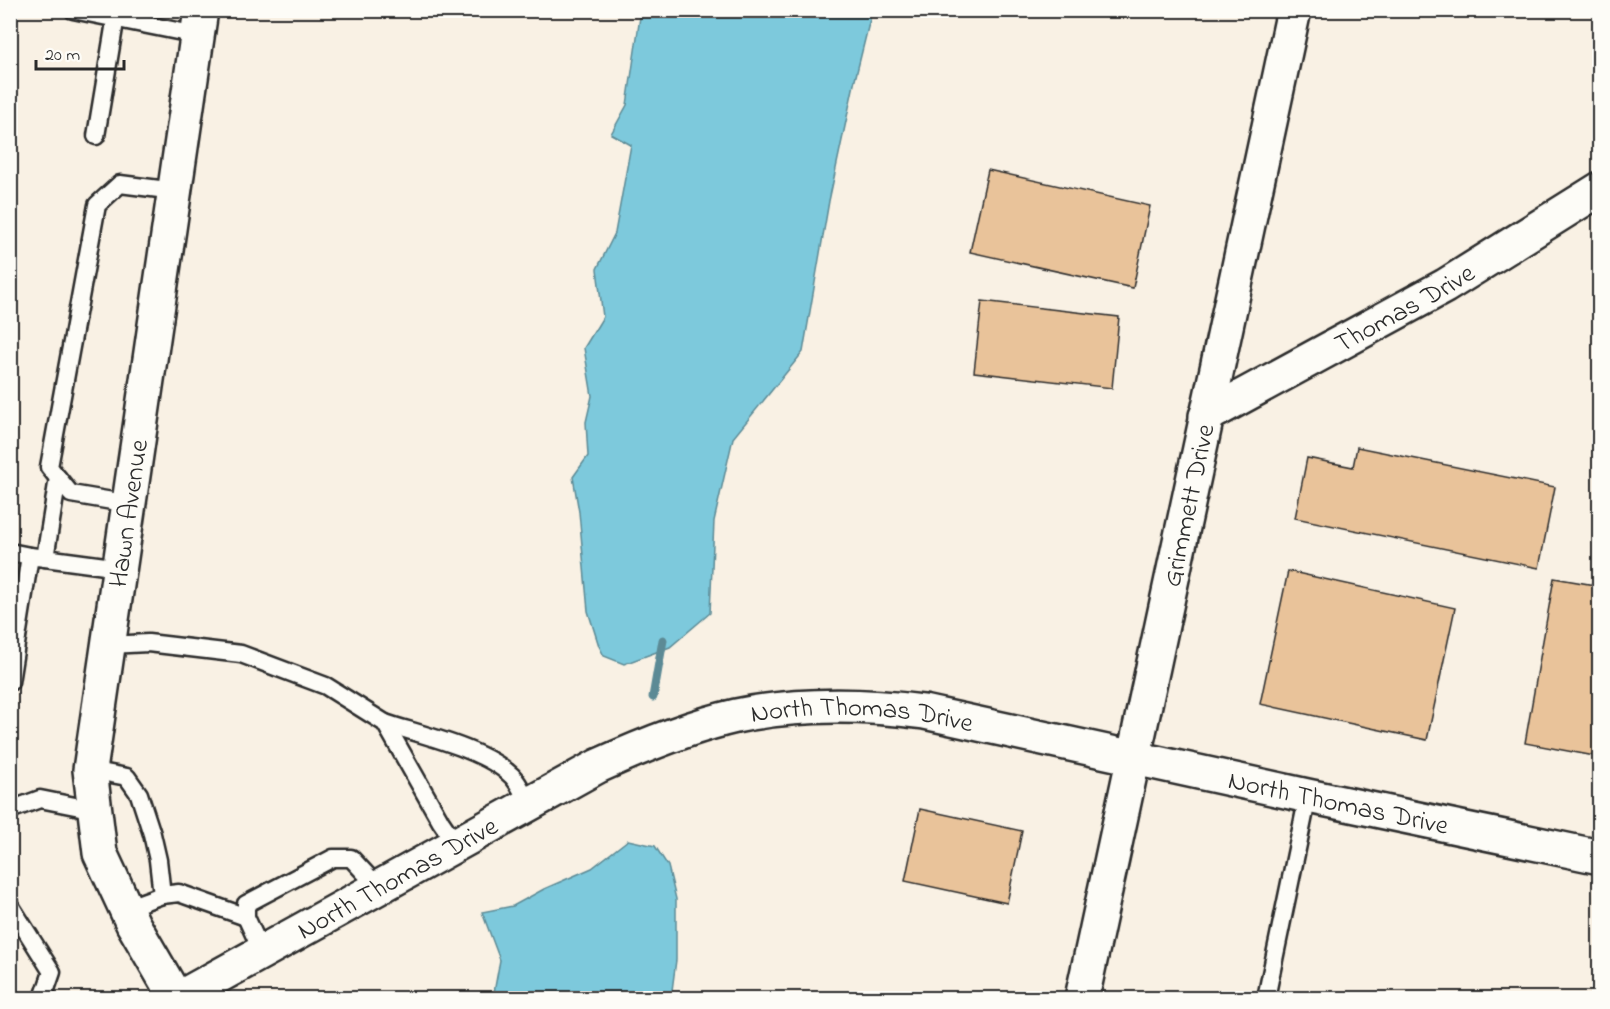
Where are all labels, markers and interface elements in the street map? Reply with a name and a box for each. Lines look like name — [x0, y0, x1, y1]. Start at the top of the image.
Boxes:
scale bar — [36, 33, 124, 71]
text: 20 m — [45, 43, 80, 69]
street label: Thomas Drive — [1328, 254, 1484, 364]
street label: Grimmett Drive — [1154, 420, 1227, 591]
street label: Hawn Avenue — [100, 436, 160, 590]
street label: North Thomas Drive — [748, 689, 978, 744]
street label: North Thomas Drive — [1224, 762, 1452, 847]
street label: North Thomas Drive — [291, 808, 506, 951]

